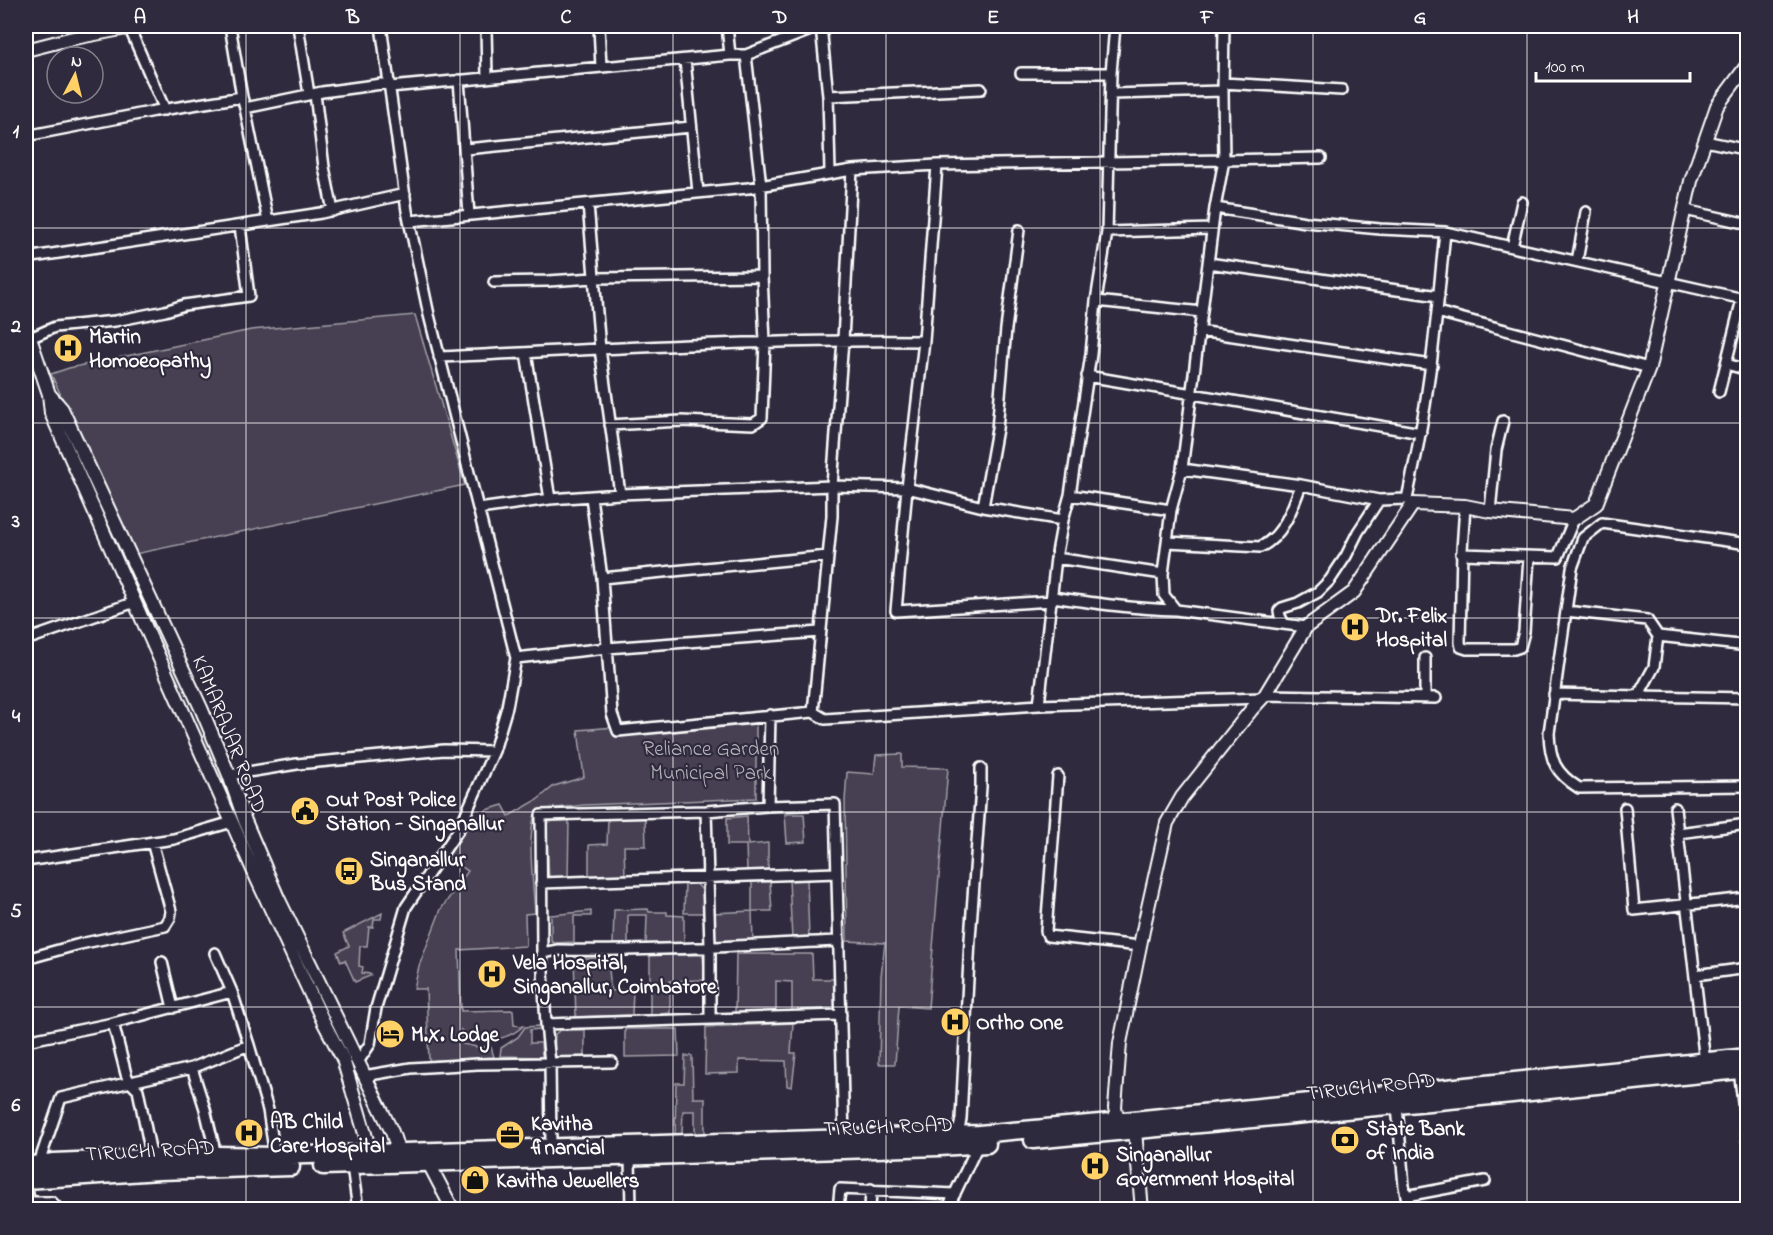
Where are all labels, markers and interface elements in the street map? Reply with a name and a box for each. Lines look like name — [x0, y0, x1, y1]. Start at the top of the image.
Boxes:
text: A — [134, 4, 146, 33]
text: B — [345, 4, 360, 33]
text: C — [561, 4, 572, 33]
text: D — [772, 4, 787, 33]
text: E — [987, 4, 999, 33]
text: F — [1200, 4, 1214, 33]
text: G — [1414, 4, 1427, 33]
text: H — [1627, 4, 1639, 33]
north arrow — [45, 45, 105, 105]
scale bar — [1536, 45, 1690, 83]
text: N — [70, 50, 84, 75]
text: 100 m — [1545, 55, 1585, 81]
text: 1 — [13, 118, 20, 147]
text: 2 — [10, 313, 21, 342]
place label: Martin Homoeopathy — [89, 323, 211, 379]
hospital icon: Martin Homoeopathy — [52, 332, 84, 364]
text: 3 — [11, 508, 20, 537]
place label: Dr. Felix Hospital — [1375, 602, 1447, 656]
hospital icon: Dr. Felix Hospital — [1339, 611, 1371, 643]
street label: KAMARAJAR ROAD — [183, 652, 273, 818]
text: 4 — [12, 703, 21, 732]
park label: Reliance Garden Municipal Park — [643, 735, 779, 789]
place label: Out Post Police Station - Singanallur — [326, 786, 504, 842]
public building icon: Out Post Police Station - Singanallur — [289, 795, 321, 827]
place label: Singanallur Bus Stand — [369, 846, 466, 900]
bus stop icon: Singanallur Bus Stand — [333, 855, 365, 887]
text: 5 — [10, 898, 22, 927]
place label: Vela Hospital, Singanallur, Coimbatore — [512, 949, 717, 1005]
hospital icon: Vela Hospital, Singanallur, Coimbatore — [476, 958, 508, 990]
hospital icon: Ortho One — [939, 1006, 971, 1038]
place label: Ortho One — [976, 1009, 1064, 1039]
hotel icon: M.X. Lodge — [374, 1018, 406, 1050]
place label: M.X. Lodge — [411, 1021, 500, 1053]
street label: TIRUCHI ROAD — [1305, 1066, 1437, 1110]
text: 6 — [12, 1092, 21, 1121]
place label: AB Child Care Hospital — [270, 1108, 385, 1162]
place label: Kavitha financial — [530, 1110, 605, 1164]
street label: TIRUCHI ROAD — [823, 1111, 953, 1145]
place label: State Bank of India — [1366, 1115, 1465, 1169]
hospital icon: AB Child Care Hospital — [233, 1117, 265, 1149]
office icon: Kavitha financial — [494, 1119, 526, 1151]
bank icon: State Bank of India — [1329, 1124, 1361, 1156]
street label: TIRUCHI ROAD — [85, 1134, 216, 1170]
place label: Singanallur Government Hospital — [1116, 1141, 1295, 1195]
hospital icon: Singanallur Government Hospital — [1079, 1150, 1111, 1182]
shop icon: Kavitha Jewellers — [459, 1164, 491, 1196]
place label: Kavitha Jewellers — [496, 1167, 640, 1197]

